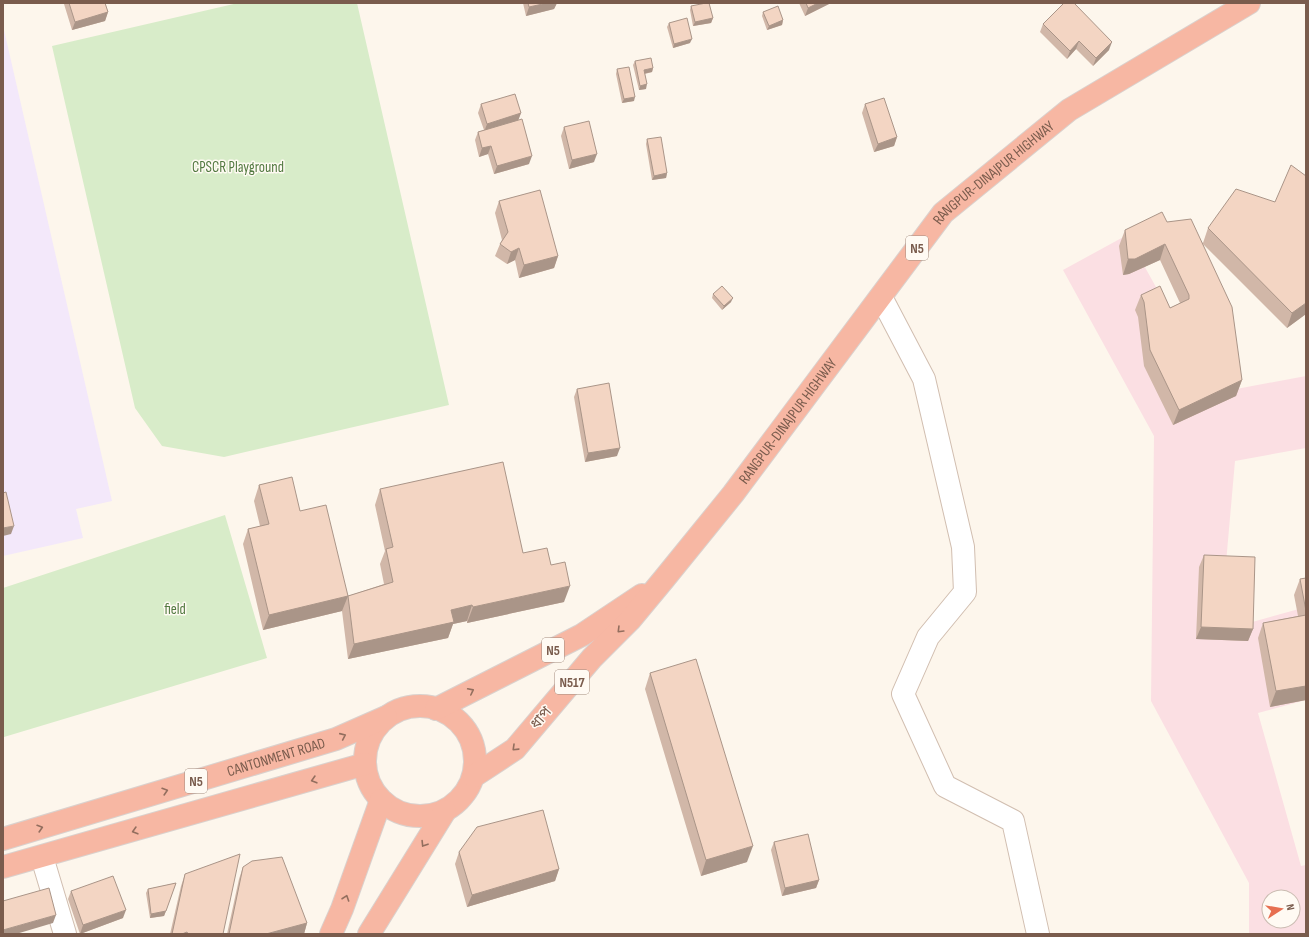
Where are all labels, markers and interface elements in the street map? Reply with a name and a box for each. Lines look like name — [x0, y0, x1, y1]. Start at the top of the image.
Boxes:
street label: RANGPUR-DINAJPUR HIGHWAY — [928, 116, 1058, 228]
park label: CPSCR Playground — [192, 158, 284, 177]
road number: N5 — [906, 236, 928, 260]
street label: RANGPUR-DINAJPUR HIGHWAY — [734, 354, 841, 488]
park label: field — [164, 600, 186, 619]
one-way arrow — [617, 625, 625, 633]
road number: N5 — [542, 638, 564, 662]
road number: N517 — [555, 670, 589, 694]
one-way arrow — [467, 688, 474, 696]
street label: ধাপ — [526, 703, 556, 733]
street label: CANTONMENT ROAD — [225, 733, 327, 781]
one-way arrow — [339, 733, 346, 741]
one-way arrow — [512, 743, 520, 750]
road number: N5 — [185, 769, 207, 793]
one-way arrow — [311, 775, 318, 784]
one-way arrow — [161, 787, 168, 796]
one-way arrow — [37, 824, 44, 833]
one-way arrow — [132, 826, 139, 835]
one-way arrow — [421, 840, 429, 847]
north arrow — [1261, 889, 1301, 929]
one-way arrow — [342, 895, 350, 902]
text: N — [1283, 903, 1297, 911]

